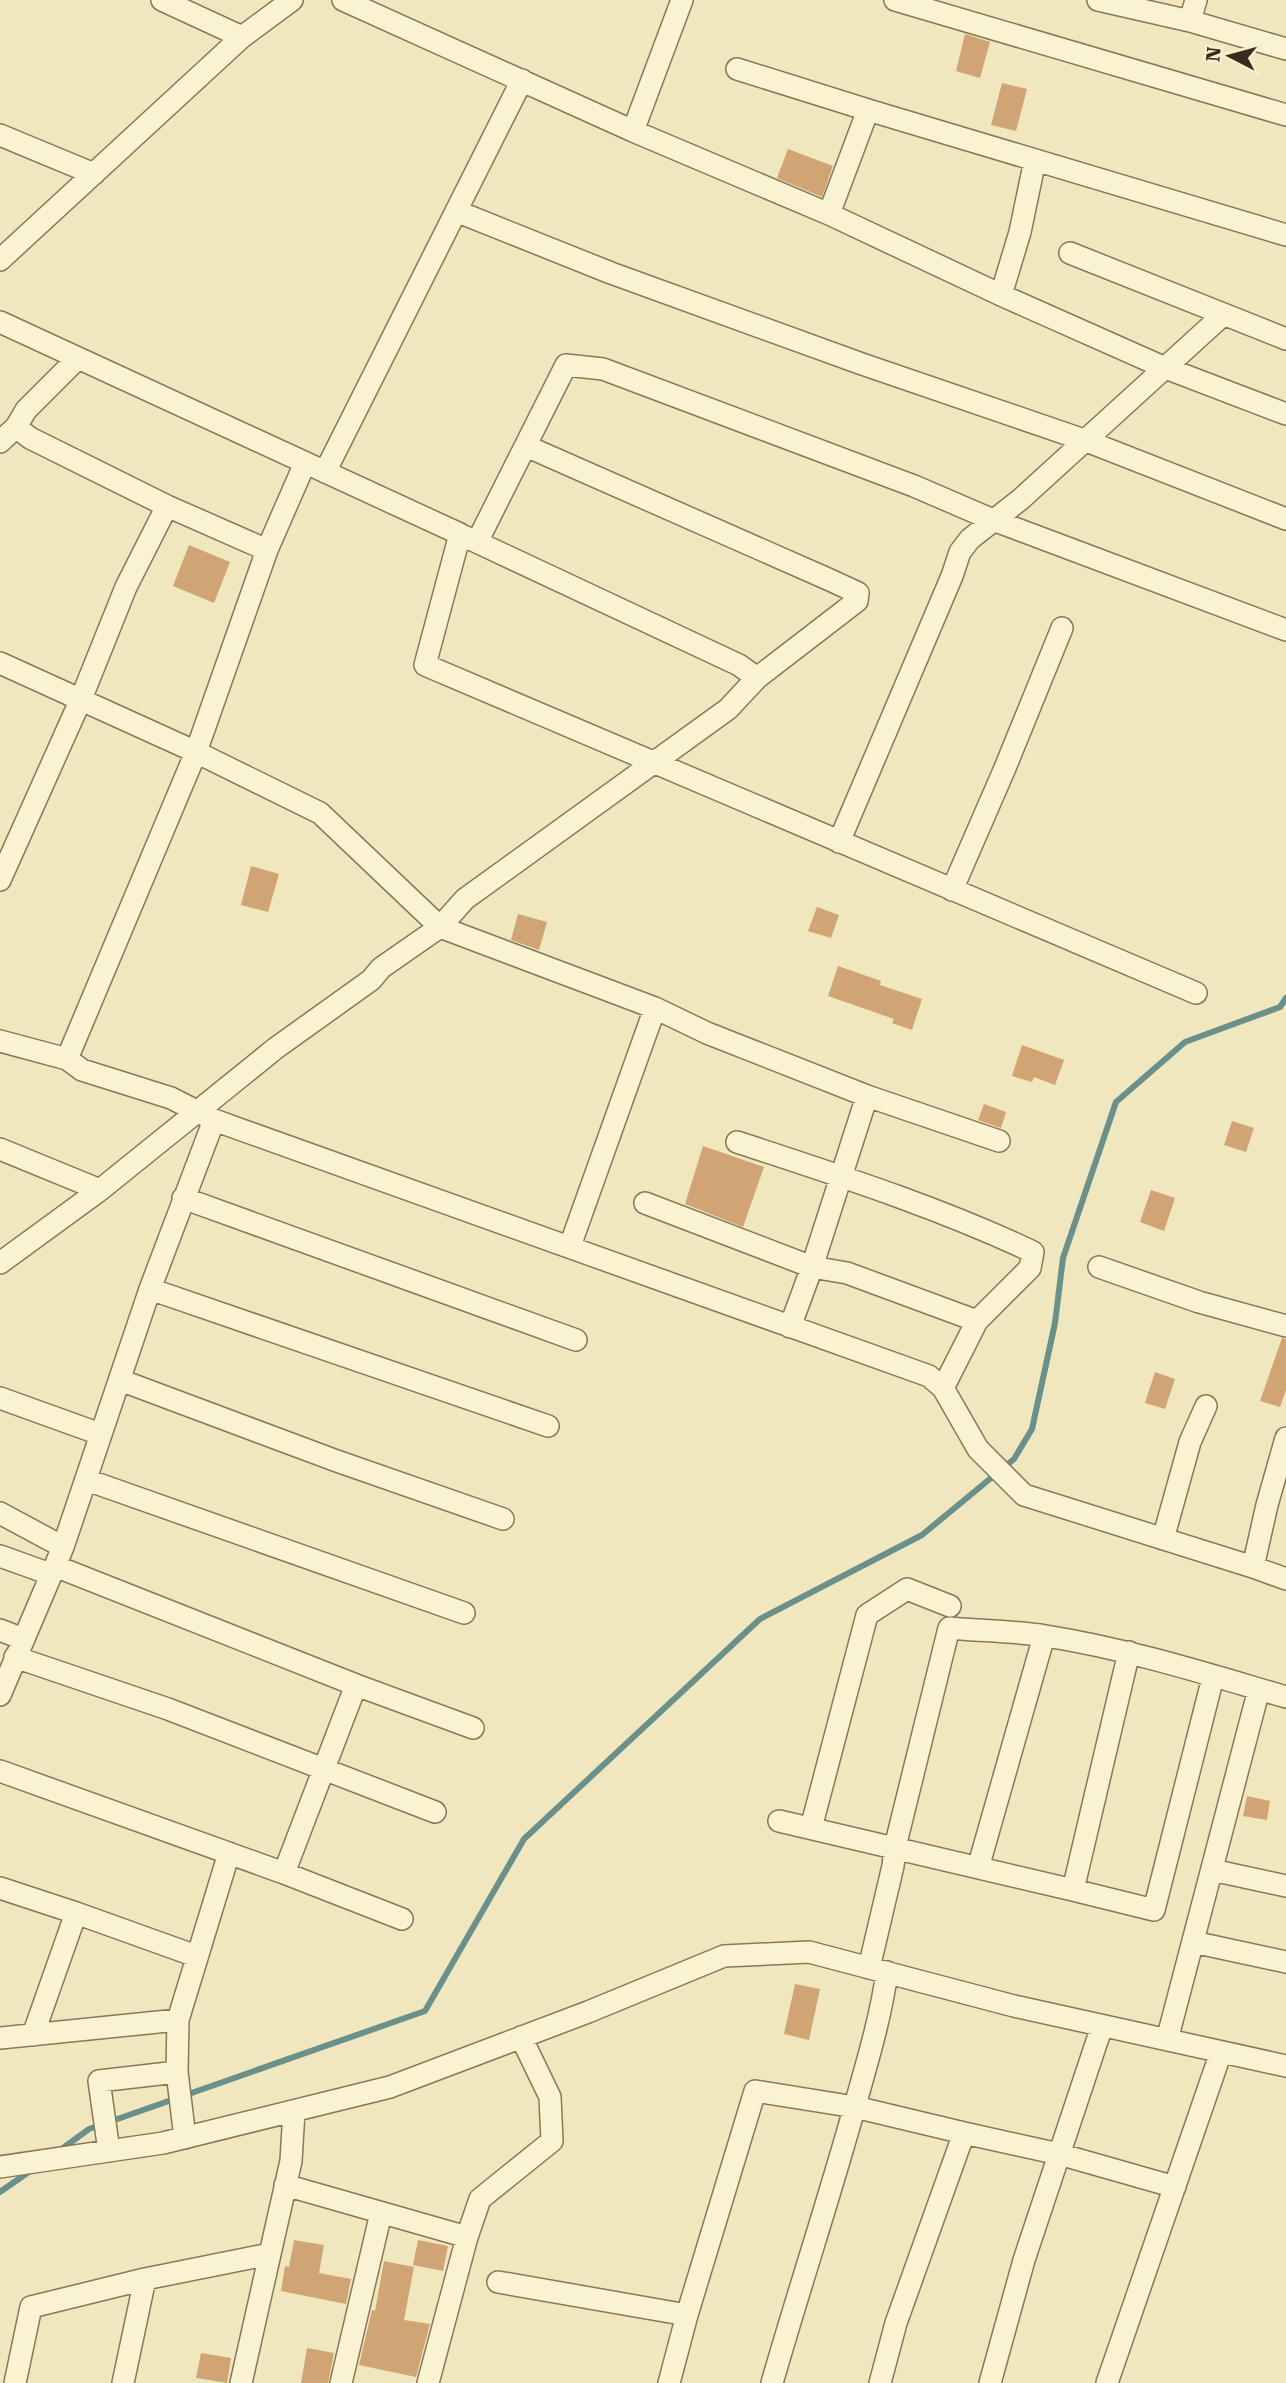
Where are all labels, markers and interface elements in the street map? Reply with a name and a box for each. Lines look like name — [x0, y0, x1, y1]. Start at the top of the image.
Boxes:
north arrow — [1195, 21, 1265, 91]
text: N — [1201, 45, 1226, 63]

